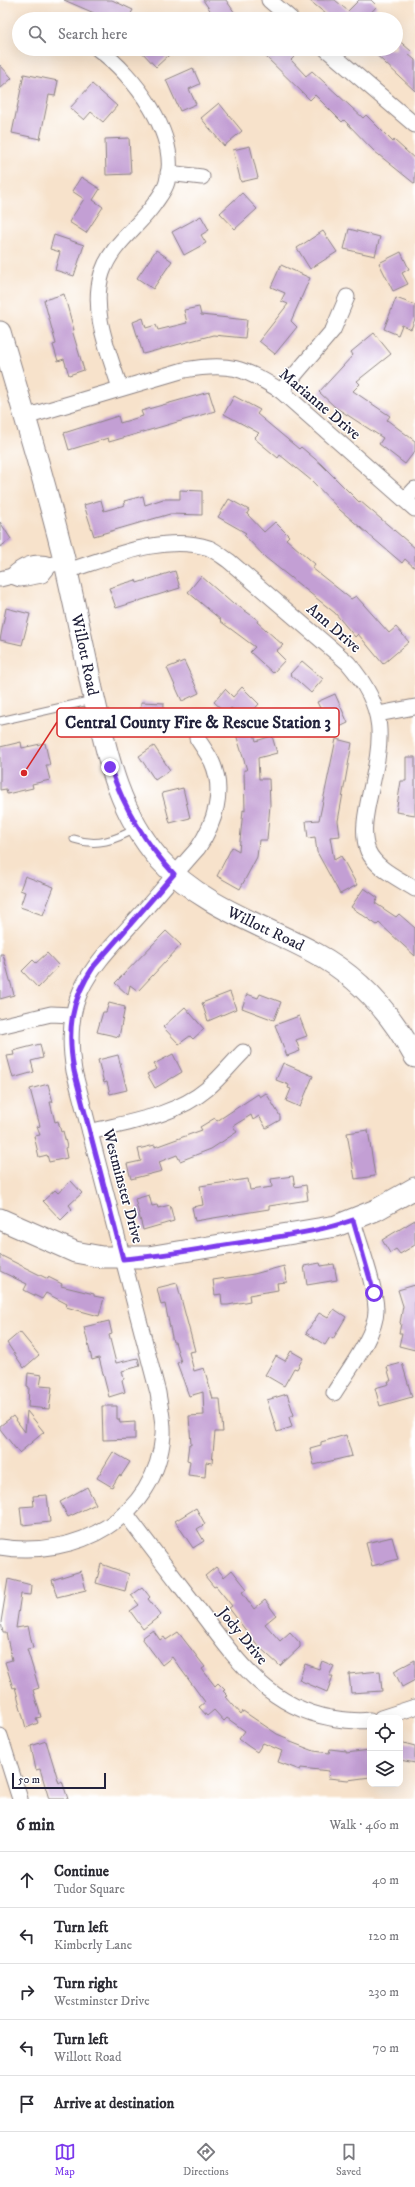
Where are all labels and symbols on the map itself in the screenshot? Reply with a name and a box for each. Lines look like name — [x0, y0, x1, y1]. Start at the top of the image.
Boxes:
street label: Marianne Drive — [275, 364, 365, 444]
street label: Ann Drive — [303, 599, 366, 657]
street label: Willott Road — [66, 611, 103, 698]
callout: Central County Fire & Rescue Station 3 — [57, 708, 339, 737]
text: Central County Fire & Rescue Station 3 — [65, 712, 331, 734]
route end — [101, 758, 119, 776]
street label: Willott Road — [223, 901, 308, 956]
street label: Westminster Drive — [98, 1126, 148, 1246]
route start — [365, 1284, 383, 1302]
street label: Jody Drive — [212, 1602, 273, 1669]
scale bar — [12, 1771, 106, 1790]

